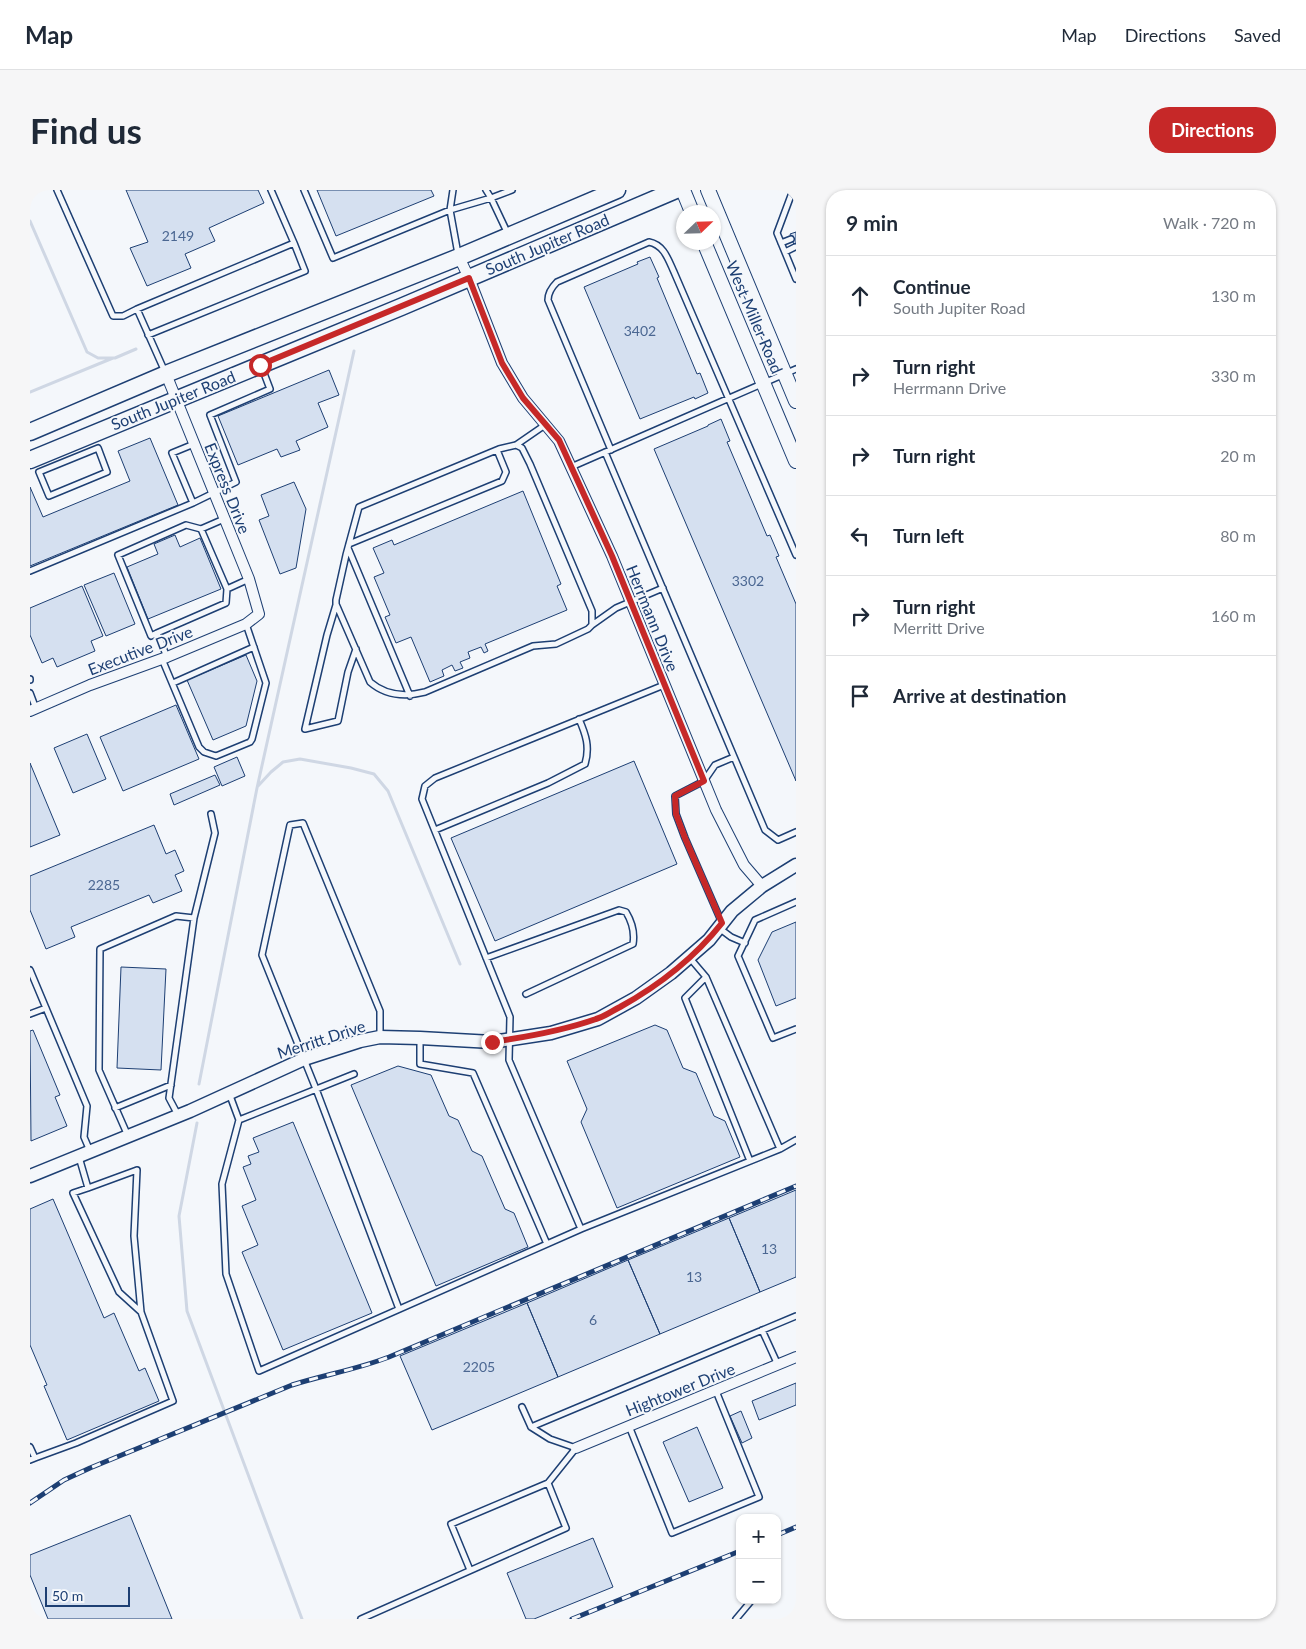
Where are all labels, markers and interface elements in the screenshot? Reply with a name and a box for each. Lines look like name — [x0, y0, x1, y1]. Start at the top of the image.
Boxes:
text: Map — [25, 20, 73, 49]
text: Map — [1061, 24, 1097, 46]
text: Directions — [1125, 24, 1206, 46]
text: Saved — [1234, 24, 1281, 46]
button: Directions — [1149, 107, 1276, 153]
text: Find us — [30, 109, 142, 151]
north arrow — [676, 205, 721, 250]
street label: South Jupiter Road — [482, 209, 612, 279]
text: 9 min — [846, 210, 898, 235]
text: Walk · 720 m — [1163, 213, 1256, 232]
house number: 2149 — [162, 227, 194, 244]
street label: West Miller Road — [723, 258, 787, 376]
text: Continue — [893, 275, 971, 298]
icon: ahead — [846, 282, 874, 310]
text: 130 m — [1211, 286, 1256, 305]
text: South Jupiter Road — [893, 298, 1025, 317]
house number: 3402 — [624, 322, 656, 339]
route start — [249, 354, 272, 377]
text: Turn right — [893, 355, 975, 378]
icon: right — [846, 362, 874, 390]
street label: South Jupiter Road — [108, 366, 238, 434]
text: 330 m — [1211, 366, 1256, 385]
text: Herrmann Drive — [893, 378, 1006, 397]
street label: Express Drive — [201, 440, 255, 536]
icon: right — [846, 442, 874, 470]
text: Turn right — [893, 444, 975, 467]
text: 20 m — [1220, 446, 1256, 465]
icon: left — [846, 522, 874, 550]
text: Turn left — [893, 524, 964, 547]
text: 80 m — [1220, 526, 1256, 545]
street label: Herrmann Drive — [623, 562, 683, 674]
house number: 3302 — [732, 572, 764, 589]
text: Turn right — [893, 595, 975, 618]
icon: right — [846, 602, 874, 630]
text: 160 m — [1211, 606, 1256, 625]
text: Merritt Drive — [893, 618, 985, 637]
street label: Executive Drive — [85, 621, 195, 679]
icon: arrive — [846, 682, 874, 710]
text: Arrive at destination — [893, 684, 1066, 707]
house number: 2285 — [88, 876, 120, 893]
street label: Merritt Drive — [274, 1016, 368, 1062]
route end — [481, 1031, 504, 1054]
house number: 13 — [761, 1240, 777, 1257]
house number: 13 — [686, 1268, 702, 1285]
house number: 6 — [589, 1311, 597, 1328]
house number: 2205 — [463, 1358, 495, 1375]
street label: Hightower Drive — [622, 1358, 738, 1420]
map controls — [736, 1514, 781, 1604]
button: + — [736, 1514, 781, 1559]
button: − — [736, 1559, 781, 1604]
scale bar — [45, 1584, 130, 1607]
text: 50 m — [52, 1587, 83, 1604]

